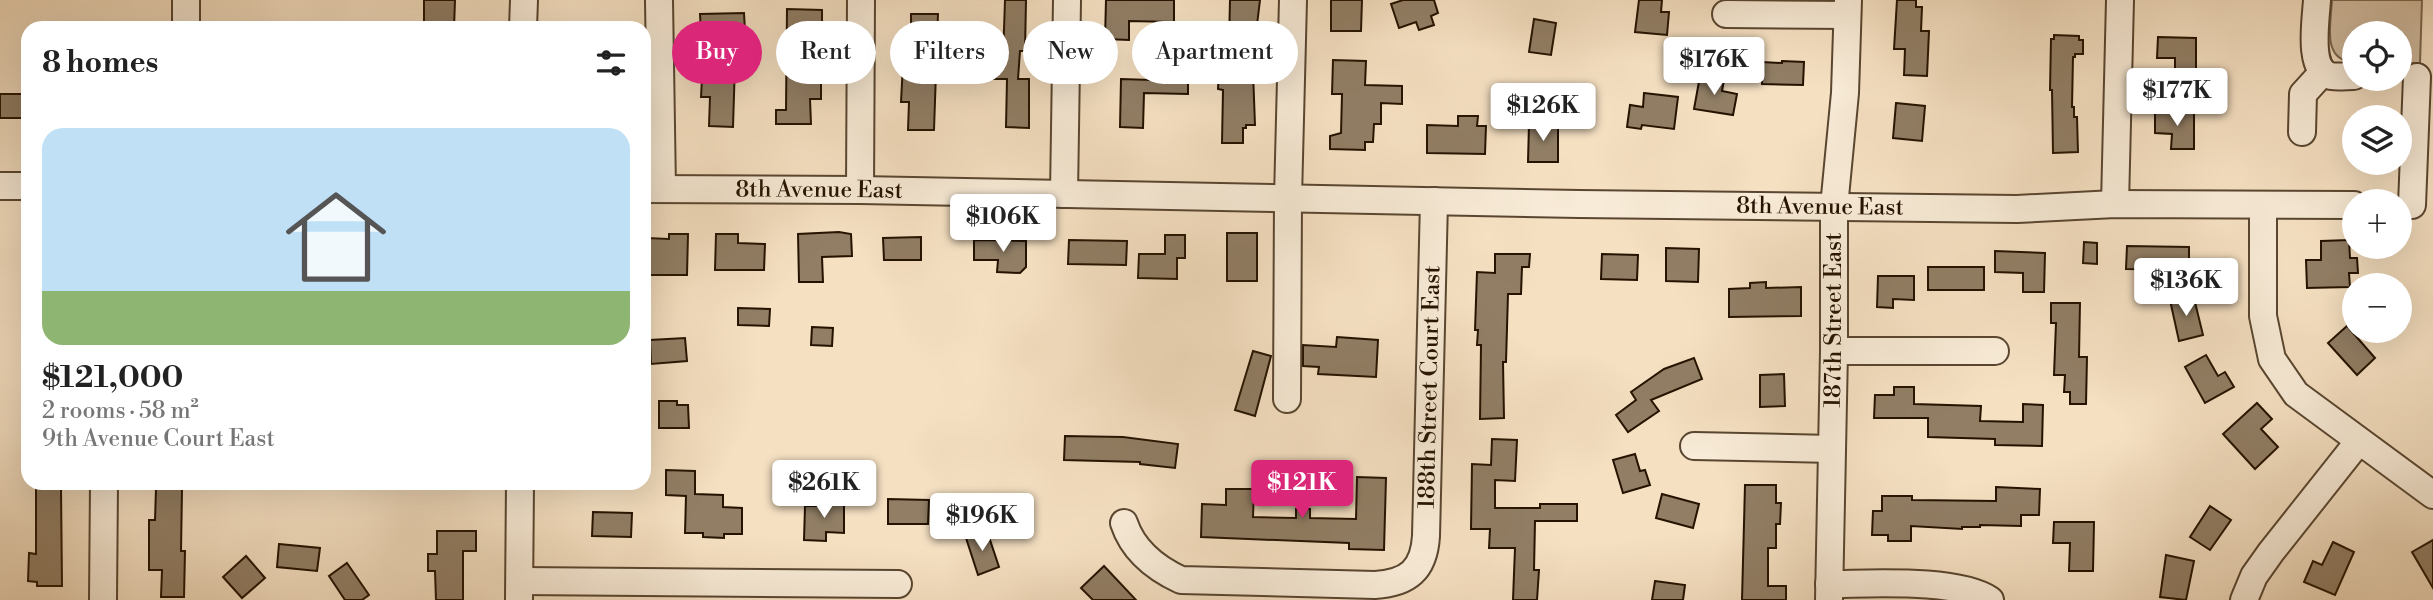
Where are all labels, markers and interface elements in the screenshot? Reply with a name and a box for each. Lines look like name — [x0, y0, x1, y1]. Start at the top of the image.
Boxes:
chip: Buy — [672, 21, 762, 84]
chip: Rent — [776, 21, 876, 84]
chip: Filters — [890, 21, 1009, 84]
chip: New — [1023, 21, 1118, 84]
chip: Apartment — [1132, 21, 1298, 84]
map controls — [2342, 21, 2412, 343]
button: locate — [2342, 21, 2412, 91]
pin: $176K — [1665, 38, 1763, 97]
text: 8 homes — [42, 44, 158, 82]
icon: filters — [592, 44, 630, 82]
text: $176K — [1679, 46, 1749, 74]
pin: $177K — [2128, 68, 2226, 128]
text: $177K — [2143, 77, 2211, 105]
pin: $126K — [1494, 83, 1592, 143]
text: $126K — [1507, 92, 1579, 120]
button: layers — [2342, 105, 2412, 175]
icon: home — [273, 174, 399, 300]
street label: 8th Avenue East — [735, 175, 903, 205]
button: + — [2342, 189, 2412, 259]
street label: 8th Avenue East — [1736, 192, 1904, 222]
pin: $106K — [954, 194, 1052, 254]
text: $106K — [966, 203, 1040, 231]
street label: 187th Street East — [1819, 233, 1848, 408]
pin: $136K — [2137, 258, 2235, 318]
street label: 188th Street Court East — [1413, 265, 1446, 509]
text: $136K — [2150, 267, 2222, 295]
button: − — [2342, 273, 2412, 343]
text: $121,000 — [42, 359, 183, 397]
text: 2 rooms · 58 m² — [42, 397, 199, 425]
text: 9th Avenue Court East — [42, 425, 275, 453]
pin: $261K — [775, 461, 873, 520]
pin: $121K — [1253, 461, 1351, 520]
text: $261K — [788, 469, 860, 497]
text: $121K — [1267, 469, 1337, 497]
pin: $196K — [933, 494, 1031, 553]
text: $196K — [946, 502, 1018, 530]

